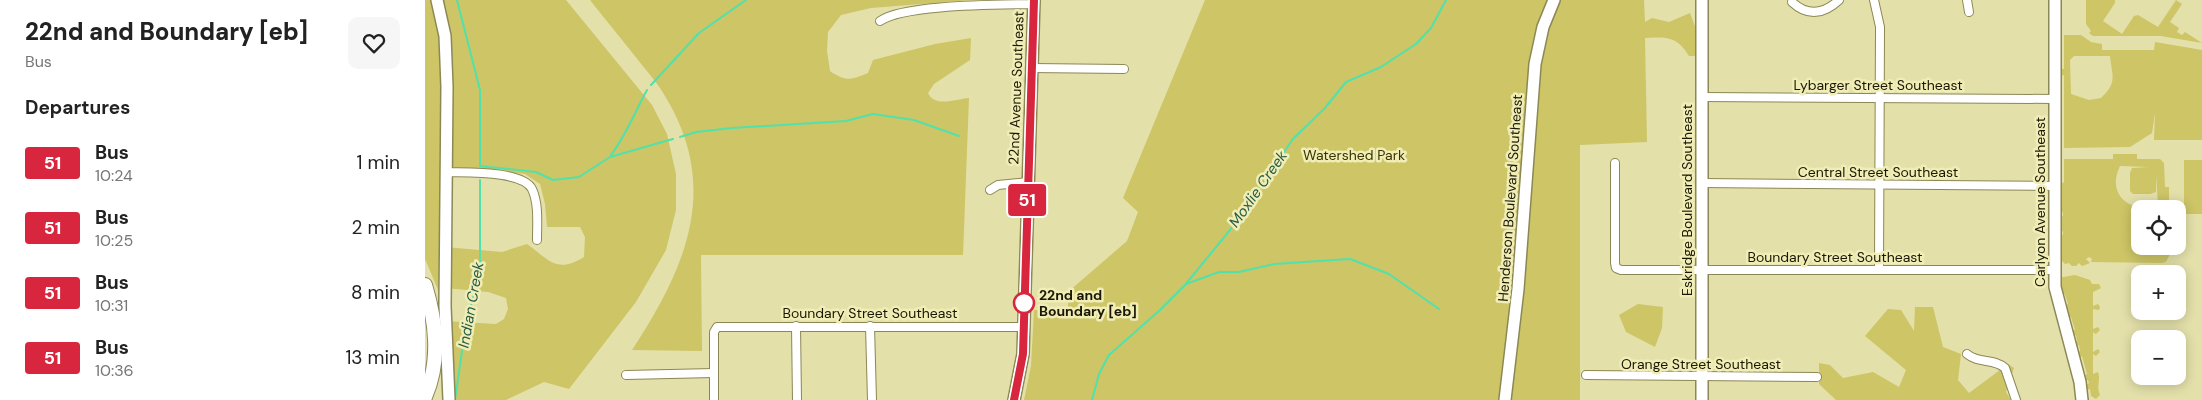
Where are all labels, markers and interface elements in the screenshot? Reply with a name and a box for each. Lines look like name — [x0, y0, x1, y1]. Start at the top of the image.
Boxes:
street label: 22nd Avenue Southeast — [1004, 11, 1028, 165]
text: 22nd and Boundary [eb] — [25, 16, 308, 47]
button: heart — [348, 17, 400, 69]
text: Bus — [25, 51, 52, 72]
street label: Lybarger Street Southeast — [1793, 76, 1963, 94]
street label: Henderson Boulevard Southeast — [1494, 94, 1526, 302]
text: Departures — [25, 95, 130, 120]
street label: Eskridge Boulevard Southeast — [1678, 104, 1696, 296]
street label: Carlyon Avenue Southeast — [2031, 117, 2049, 287]
text: Bus — [95, 140, 129, 165]
water label: Moxlie Creek — [1224, 146, 1292, 231]
park label: Watershed Park — [1303, 146, 1405, 164]
text: 1 min — [357, 150, 400, 175]
text: 51 — [44, 151, 61, 175]
street label: Central Street Southeast — [1798, 163, 1958, 181]
text: 10:24 — [95, 165, 133, 186]
line badge: 51 — [1005, 184, 1049, 216]
text: 51 — [1018, 188, 1036, 212]
map controls — [2131, 200, 2186, 385]
button: locate — [2131, 200, 2186, 255]
text: Bus — [95, 205, 129, 230]
text: 2 min — [352, 215, 400, 240]
text: 51 — [44, 216, 61, 240]
text: 10:25 — [95, 230, 133, 251]
street label: Boundary Street Southeast — [1747, 248, 1923, 266]
water label: Indian Creek — [454, 260, 488, 350]
button: + — [2131, 265, 2186, 320]
text: Bus — [95, 270, 129, 295]
text: 8 min — [351, 280, 400, 305]
text: 51 — [44, 281, 61, 305]
place label: 22nd and Boundary [eb] — [1039, 286, 1137, 320]
marker: 22nd and Boundary [eb] — [1013, 292, 1035, 314]
text: 10:31 — [95, 295, 128, 316]
street label: Boundary Street Southeast — [782, 304, 958, 322]
button: − — [2131, 330, 2186, 385]
text: Bus — [95, 335, 129, 360]
text: 13 min — [345, 345, 400, 370]
text: 51 — [44, 346, 61, 370]
street label: Orange Street Southeast — [1621, 355, 1781, 373]
text: 10:36 — [95, 360, 134, 381]

